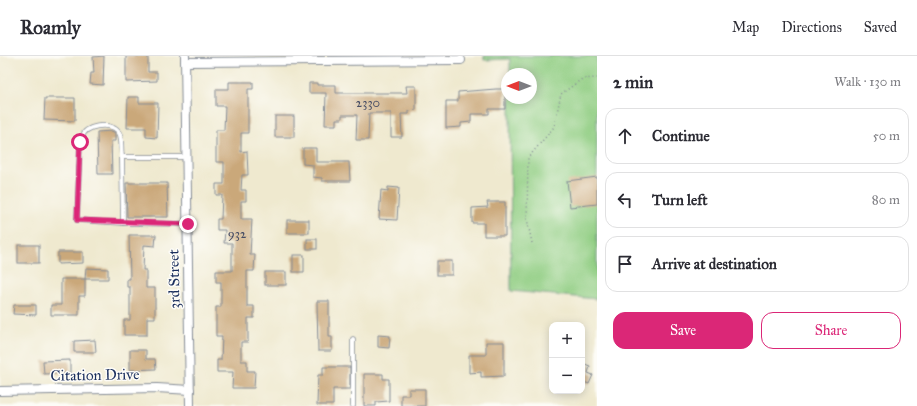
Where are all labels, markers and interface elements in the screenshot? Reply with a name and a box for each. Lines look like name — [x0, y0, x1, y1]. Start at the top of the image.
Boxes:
text: Roamly — [20, 16, 81, 39]
text: Map — [732, 19, 759, 36]
text: Directions — [781, 19, 842, 36]
text: Saved — [864, 19, 897, 36]
north arrow — [501, 68, 537, 104]
text: 2 min — [613, 72, 653, 93]
text: Walk · 130 m — [834, 74, 901, 90]
house number: 2330 — [356, 95, 380, 111]
icon: ahead — [614, 125, 636, 147]
text: Continue — [652, 127, 710, 145]
text: 50 m — [873, 128, 900, 144]
route start — [71, 133, 89, 151]
icon: left — [614, 189, 636, 211]
text: Turn left — [652, 191, 708, 209]
text: 80 m — [872, 192, 900, 208]
route end — [179, 215, 197, 233]
house number: 932 — [228, 226, 247, 242]
street label: 3rd Street — [164, 248, 184, 309]
icon: arrive — [614, 253, 636, 275]
text: Arrive at destination — [652, 255, 777, 273]
button: Save — [613, 312, 753, 349]
button: Share — [761, 312, 901, 349]
map controls — [549, 322, 585, 394]
button: + — [549, 322, 585, 358]
button: − — [549, 358, 585, 394]
street label: Citation Drive — [50, 365, 140, 385]

